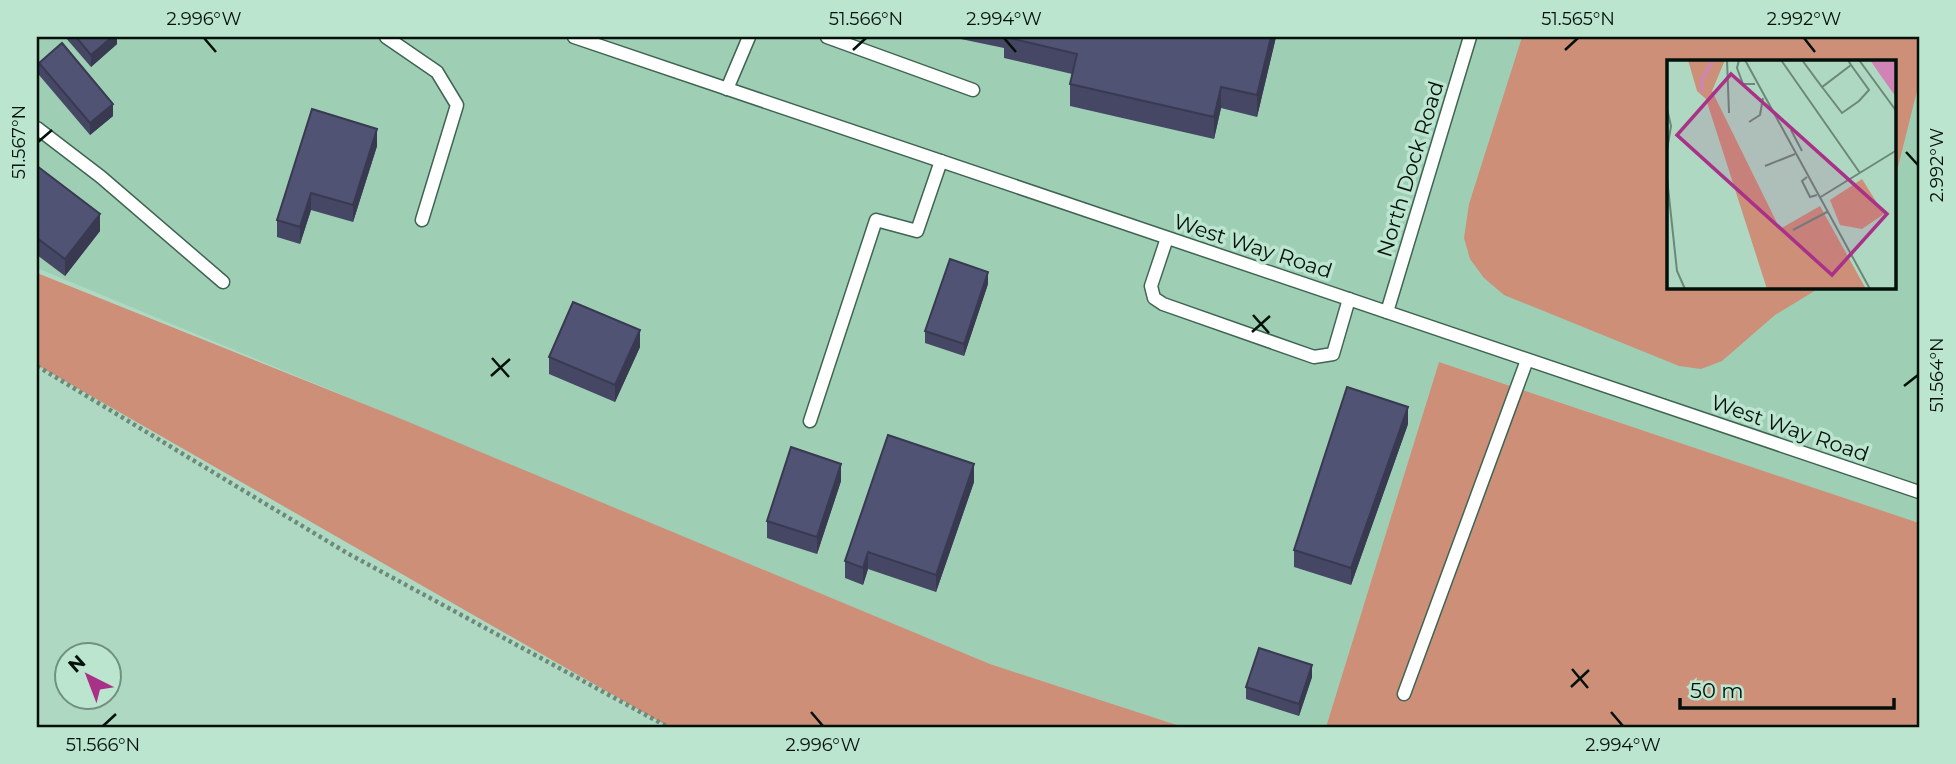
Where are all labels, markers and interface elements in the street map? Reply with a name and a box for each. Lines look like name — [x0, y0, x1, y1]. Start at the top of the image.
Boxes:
text: 2.996°W — [167, 8, 241, 30]
text: 51.566°N — [829, 8, 903, 30]
text: 2.994°W — [966, 8, 1042, 30]
text: 51.565°N — [1541, 8, 1615, 30]
text: 2.992°W — [1767, 8, 1841, 30]
inset map — [1667, 60, 1896, 289]
street label: North Dock Road — [1371, 78, 1449, 260]
text: 51.567°N — [8, 105, 30, 179]
text: 2.992°W — [1926, 128, 1948, 202]
street label: West Way Road — [1171, 209, 1335, 283]
text: 51.564°N — [1926, 337, 1948, 413]
street label: West Way Road — [1708, 389, 1872, 467]
north arrow — [52, 642, 122, 712]
text: N — [64, 650, 90, 677]
scale bar — [1680, 666, 1893, 710]
text: 50 m — [1690, 678, 1744, 703]
text: 51.566°N — [66, 734, 140, 756]
text: 2.996°W — [786, 734, 860, 756]
text: 2.994°W — [1585, 734, 1661, 756]

